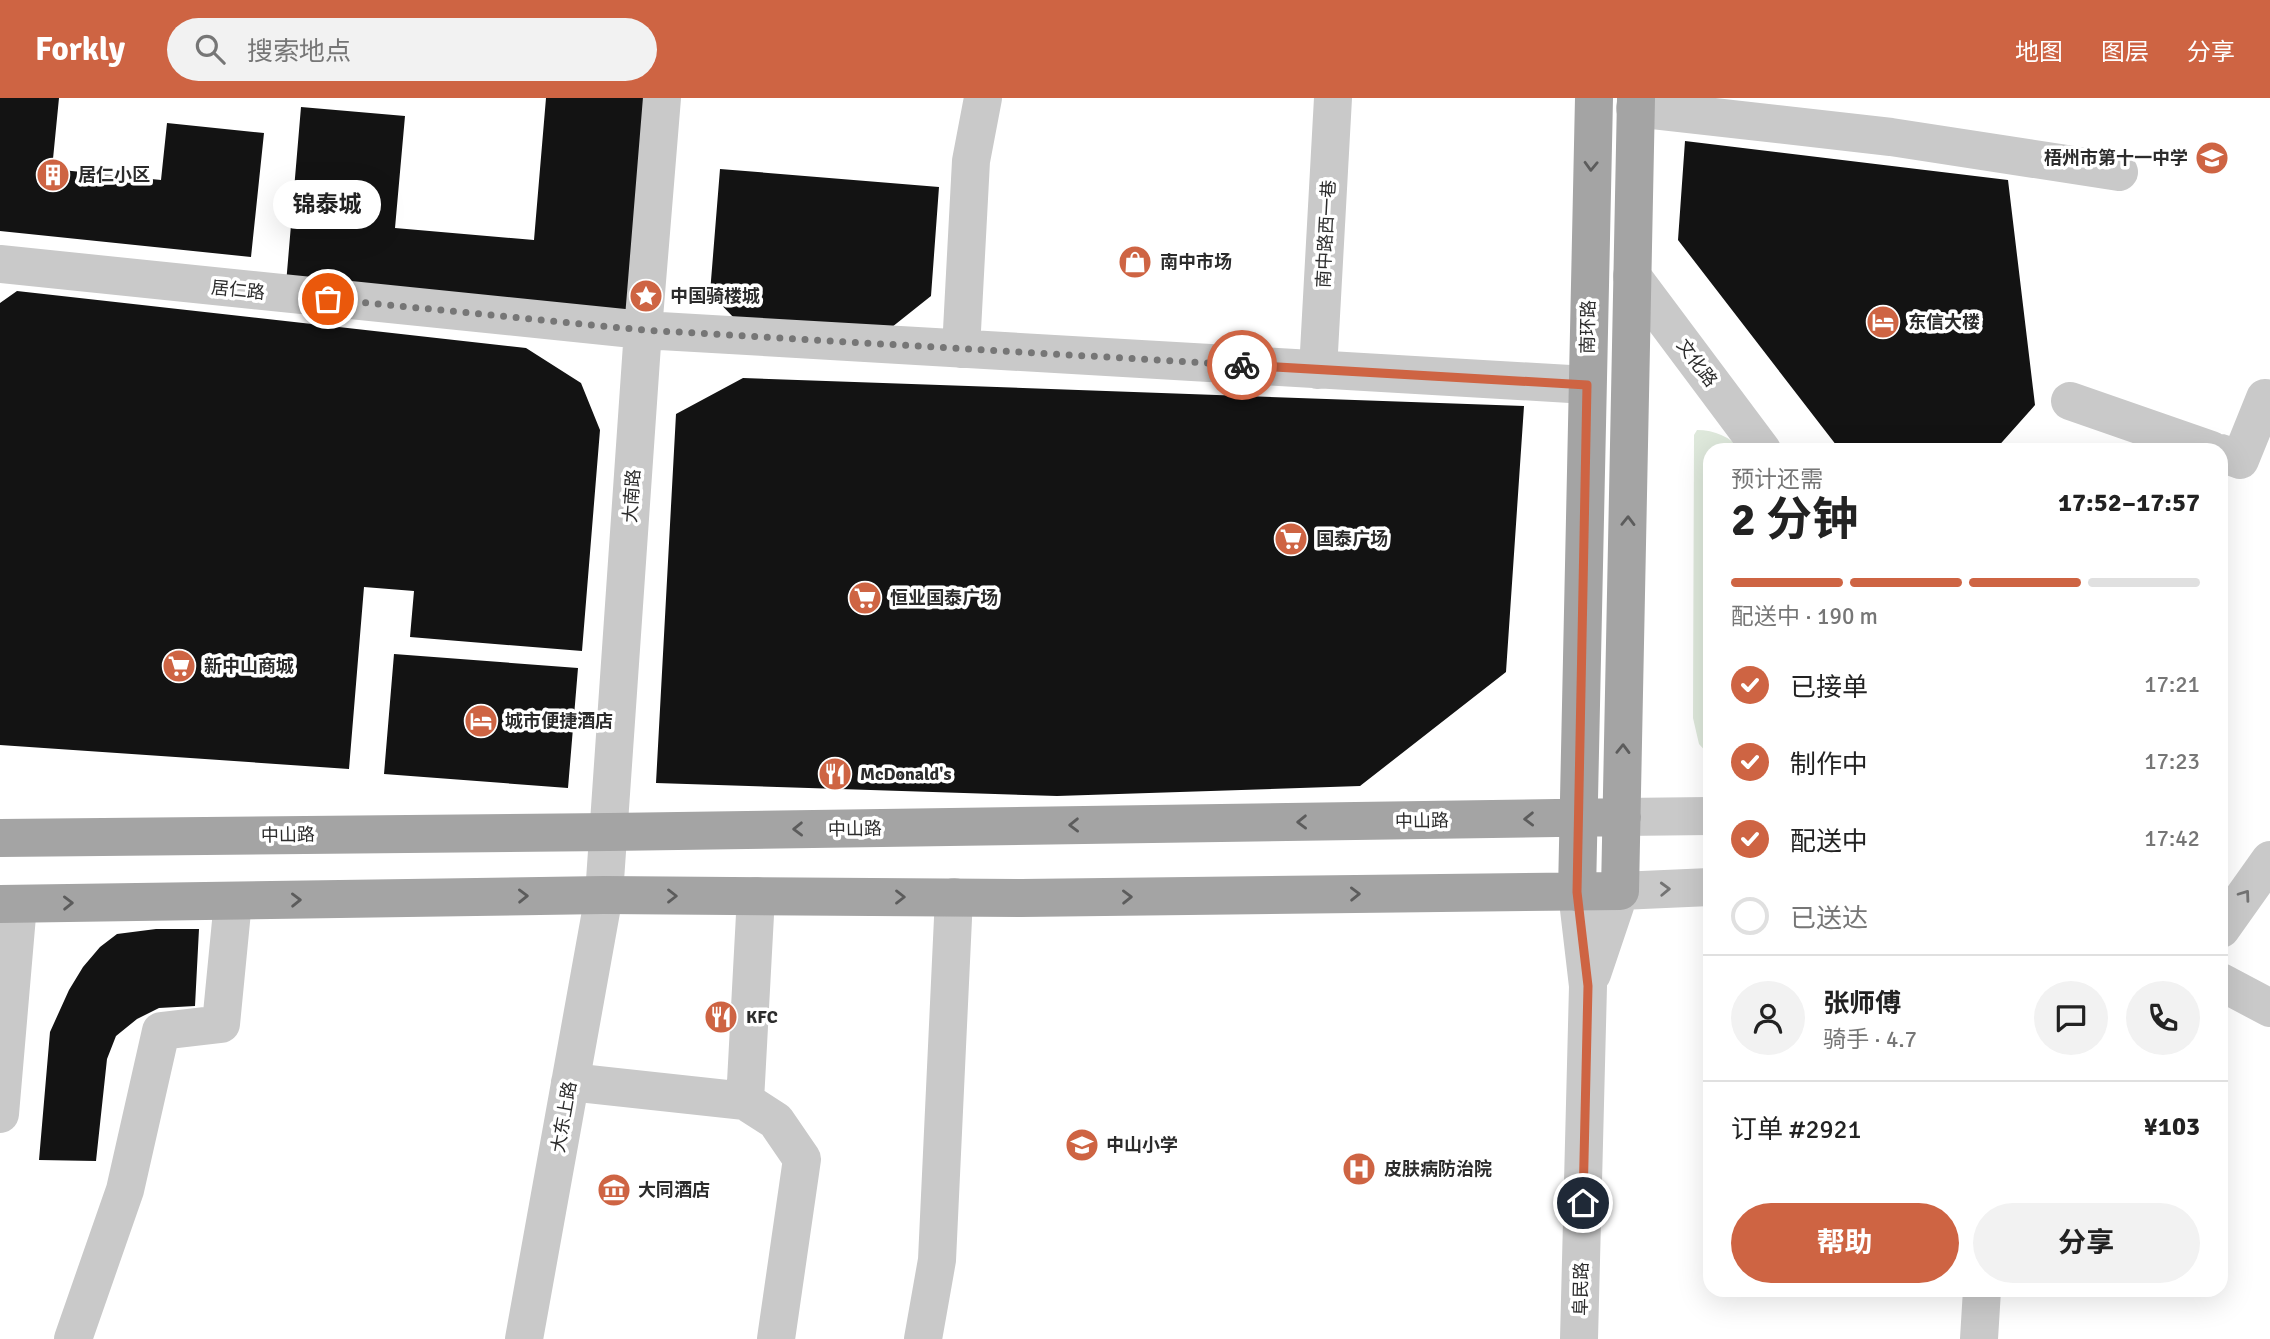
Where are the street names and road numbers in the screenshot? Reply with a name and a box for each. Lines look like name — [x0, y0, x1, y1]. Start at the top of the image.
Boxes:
street label: 南中路西一巷 — [1312, 179, 1340, 289]
street label: 居仁路 — [210, 276, 266, 304]
street label: 南环路 — [1577, 300, 1599, 354]
street label: 文化路 — [1672, 335, 1722, 391]
street label: 大南路 — [619, 468, 645, 524]
street label: 中山路 — [1395, 810, 1449, 832]
street label: 中山路 — [828, 818, 882, 840]
street label: 中山路 — [261, 824, 315, 846]
street label: 大东上路 — [547, 1080, 581, 1154]
street label: 阜民路 — [1570, 1262, 1592, 1316]

